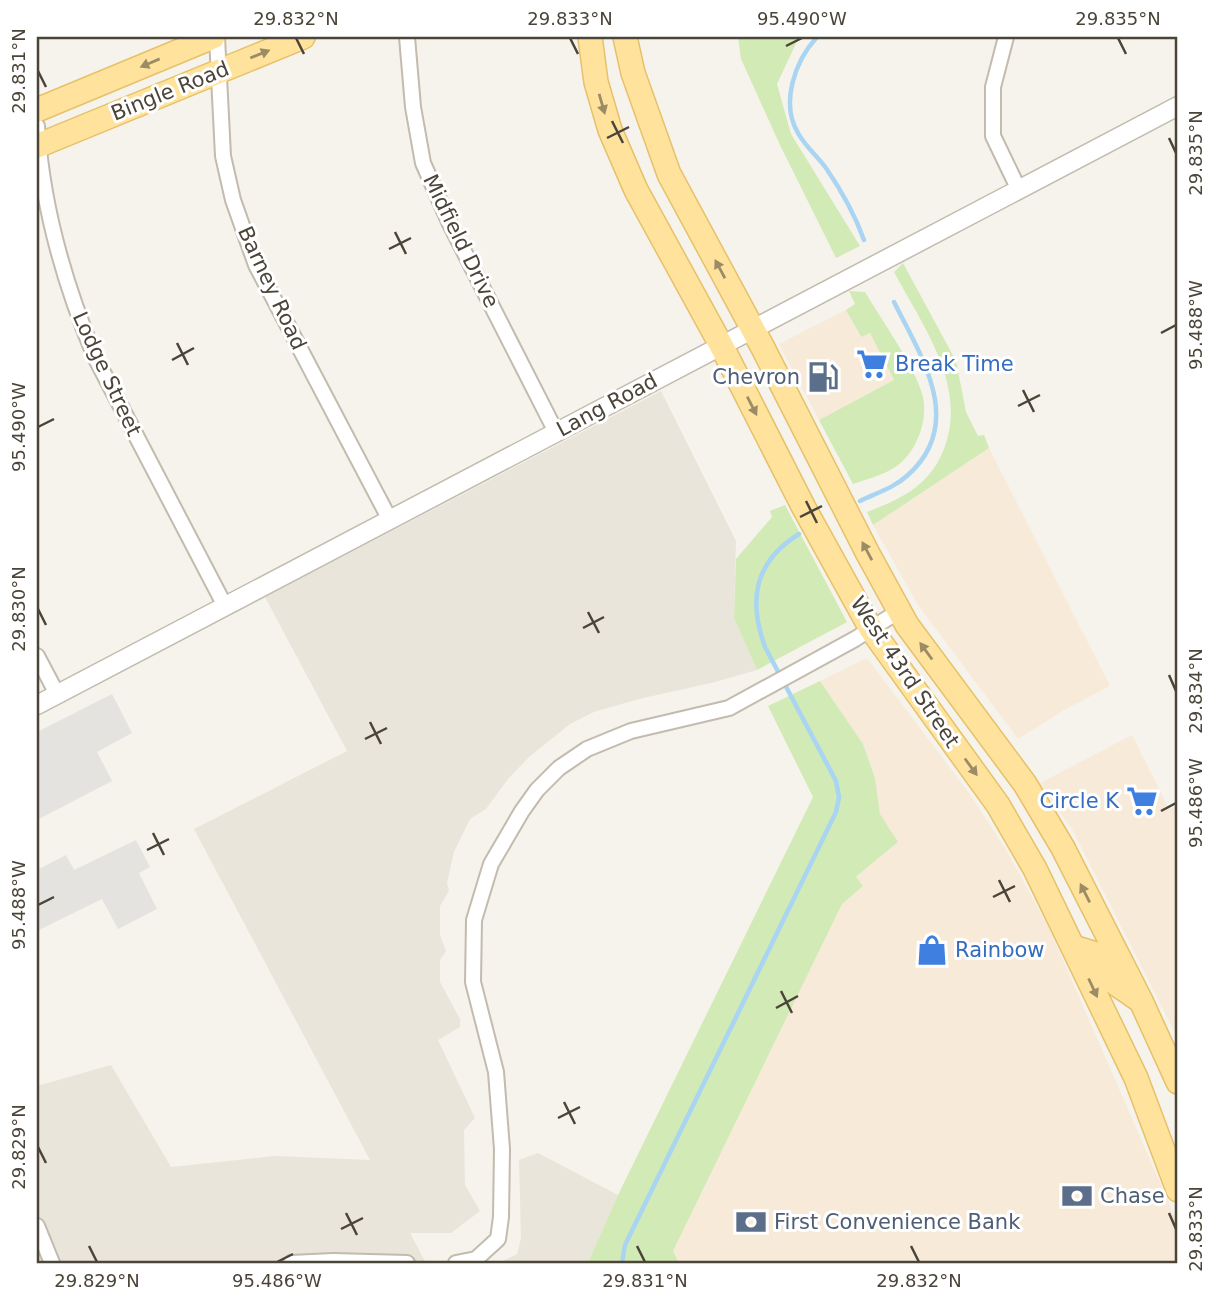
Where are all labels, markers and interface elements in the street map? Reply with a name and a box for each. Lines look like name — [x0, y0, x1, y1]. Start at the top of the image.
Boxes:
text: 29.832°N — [253, 8, 339, 29]
text: 29.833°N — [527, 8, 613, 29]
text: 95.490°W — [757, 8, 847, 29]
text: 29.835°N — [1075, 8, 1161, 29]
text: 29.831°N — [8, 28, 29, 114]
one-way arrow — [250, 48, 271, 59]
street label: Bingle Road — [108, 56, 232, 126]
one-way arrow — [139, 58, 160, 69]
one-way arrow — [597, 93, 608, 115]
text: 29.835°N — [1185, 110, 1206, 196]
street label: Midfield Drive — [418, 170, 504, 312]
street label: Barney Road — [233, 222, 311, 354]
one-way arrow — [715, 259, 726, 279]
text: 95.488°W — [1185, 280, 1206, 370]
street label: Lodge Street — [68, 308, 146, 440]
supermarket icon: Break Time — [855, 347, 889, 381]
place label: Break Time — [895, 352, 1014, 376]
fuel station icon: Chevron — [806, 360, 840, 394]
place label: Chevron — [712, 365, 800, 389]
street label: Lang Road — [553, 368, 661, 442]
text: 95.490°W — [8, 382, 29, 472]
one-way arrow — [747, 396, 758, 416]
one-way arrow — [861, 541, 872, 561]
text: 29.830°N — [8, 566, 29, 652]
street label: West 43rd Street — [846, 592, 964, 752]
one-way arrow — [920, 642, 934, 660]
text: 29.834°N — [1185, 648, 1206, 734]
one-way arrow — [964, 758, 978, 777]
text: 95.486°W — [1185, 758, 1206, 848]
supermarket icon: Circle K — [1125, 784, 1159, 818]
place label: Circle K — [1040, 789, 1120, 813]
text: 95.488°W — [8, 860, 29, 950]
one-way arrow — [1080, 883, 1091, 903]
shop icon: Rainbow — [915, 933, 949, 967]
place label: Rainbow — [955, 938, 1045, 962]
one-way arrow — [1087, 977, 1098, 998]
text: 29.829°N — [8, 1104, 29, 1190]
bank icon: Chase — [1060, 1179, 1094, 1213]
place label: Chase — [1100, 1184, 1165, 1208]
text: 29.833°N — [1185, 1186, 1206, 1272]
bank icon: First Convenience Bank — [734, 1205, 768, 1239]
place label: First Convenience Bank — [774, 1210, 1021, 1234]
text: 29.829°N — [54, 1270, 140, 1291]
text: 95.486°W — [232, 1270, 322, 1291]
text: 29.831°N — [602, 1270, 688, 1291]
text: 29.832°N — [876, 1270, 962, 1291]

